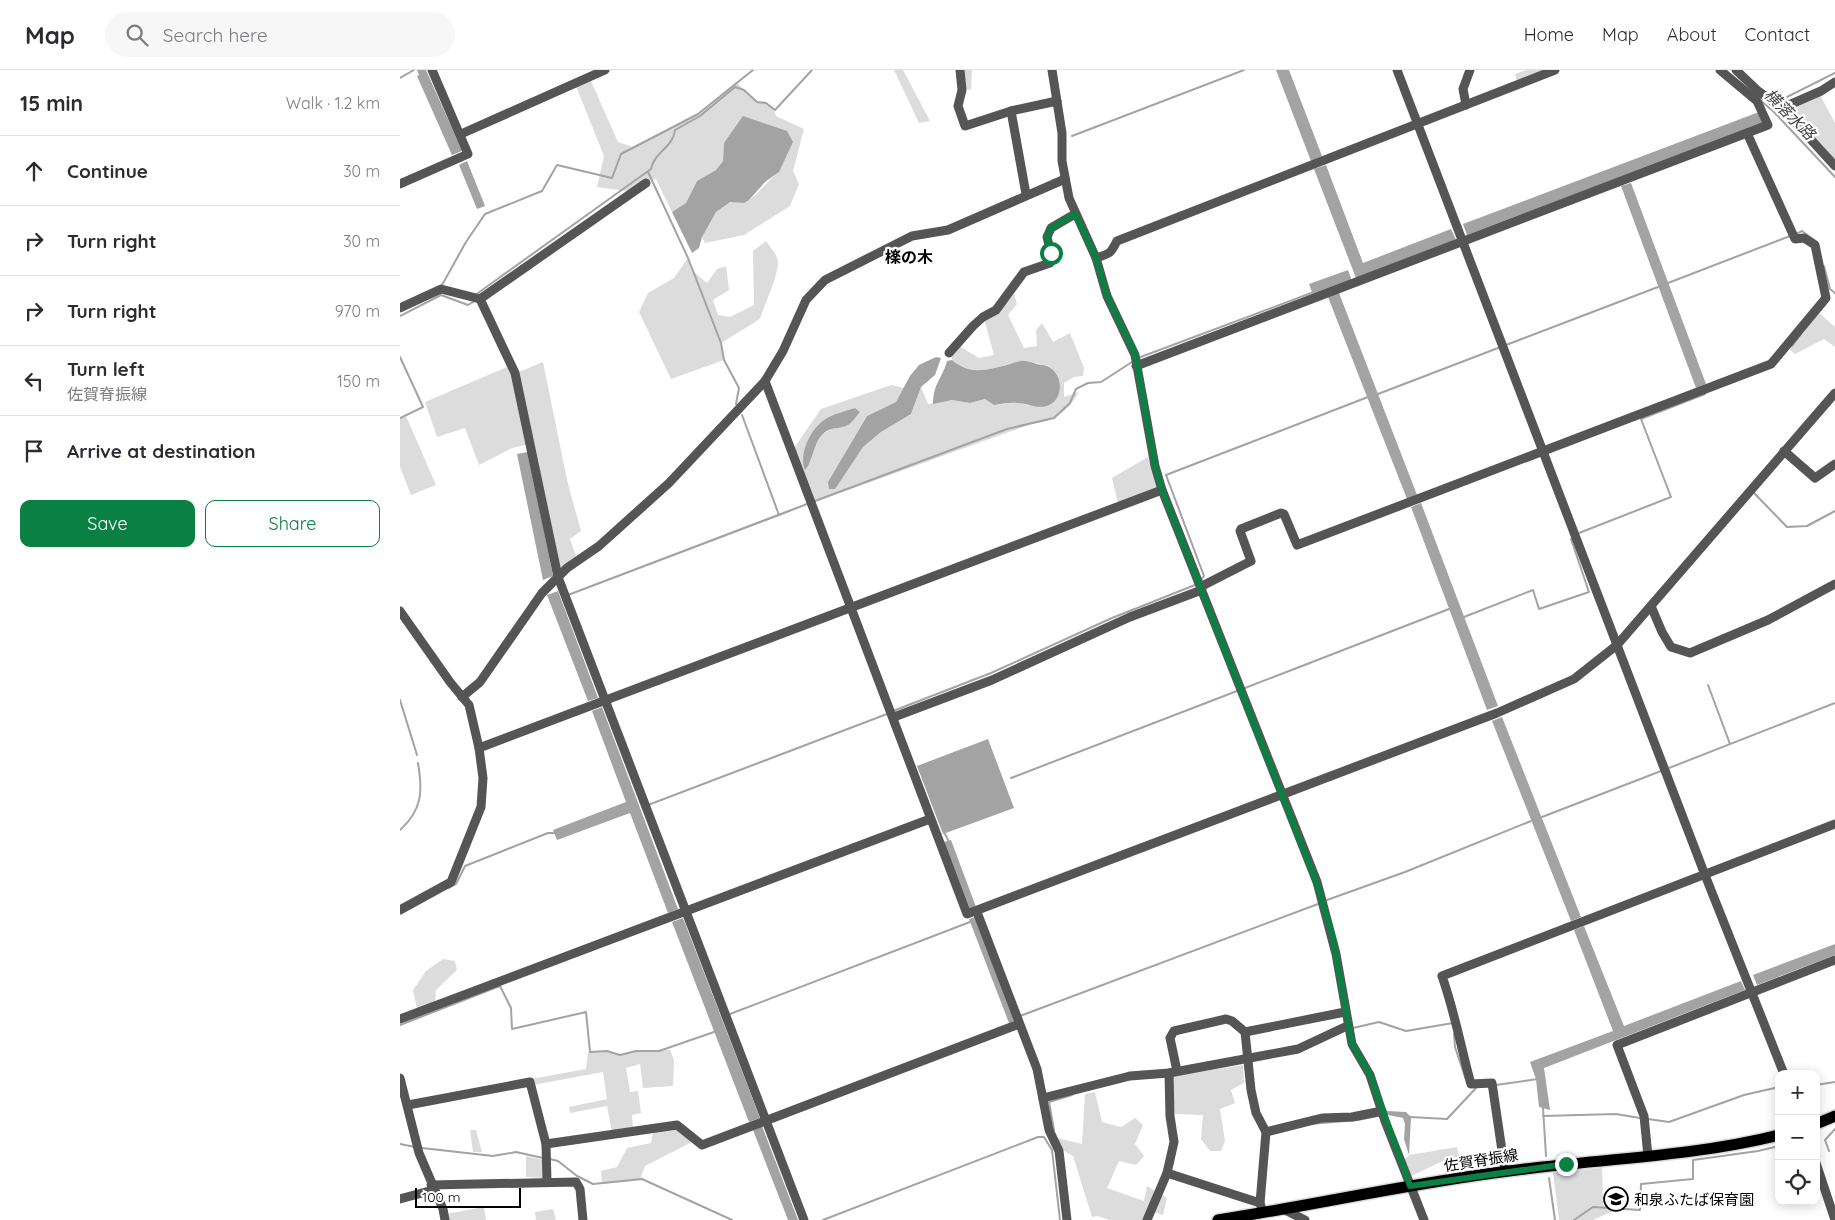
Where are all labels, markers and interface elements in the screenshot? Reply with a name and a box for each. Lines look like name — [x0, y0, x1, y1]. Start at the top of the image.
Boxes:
search box — [105, 12, 455, 57]
text: Map — [25, 20, 75, 50]
icon: search — [123, 21, 151, 49]
text: Search here — [163, 23, 268, 47]
text: Home — [1524, 23, 1574, 46]
text: Map — [1602, 23, 1639, 46]
text: About — [1667, 23, 1717, 46]
text: Contact — [1745, 23, 1810, 46]
water label: 横落水路 — [1760, 84, 1821, 145]
text: 15 min — [20, 90, 83, 116]
text: Walk · 1.2 km — [286, 93, 380, 113]
icon: ahead — [20, 157, 48, 185]
text: Continue — [67, 159, 148, 183]
text: 30 m — [343, 161, 380, 181]
icon: right — [20, 227, 48, 255]
text: Turn right — [67, 229, 156, 253]
text: 30 m — [343, 231, 380, 251]
route start — [1040, 242, 1063, 265]
district label: 檪の木 — [885, 247, 933, 267]
icon: right — [20, 297, 48, 325]
text: Turn right — [67, 299, 156, 323]
text: 970 m — [335, 301, 380, 321]
text: Turn left — [67, 357, 145, 381]
icon: left — [20, 367, 48, 395]
text: 150 m — [337, 371, 380, 391]
text: 佐賀脊振線 — [67, 384, 147, 404]
icon: arrive — [20, 437, 48, 465]
text: Arrive at destination — [67, 439, 256, 463]
button: Save — [20, 500, 195, 547]
button: Share — [205, 500, 380, 547]
map controls — [1775, 1070, 1820, 1205]
button: + — [1775, 1070, 1820, 1115]
button: − — [1775, 1115, 1820, 1160]
street label: 佐賀脊振線 — [1442, 1145, 1520, 1175]
route end — [1555, 1153, 1578, 1176]
button: locate — [1775, 1160, 1820, 1205]
scale bar — [415, 1185, 521, 1208]
school or university icon: 和泉ふたば保育園 — [1603, 1186, 1629, 1212]
text: 100 m — [422, 1188, 460, 1206]
place label: 和泉ふたば保育園 — [1634, 1190, 1754, 1209]

